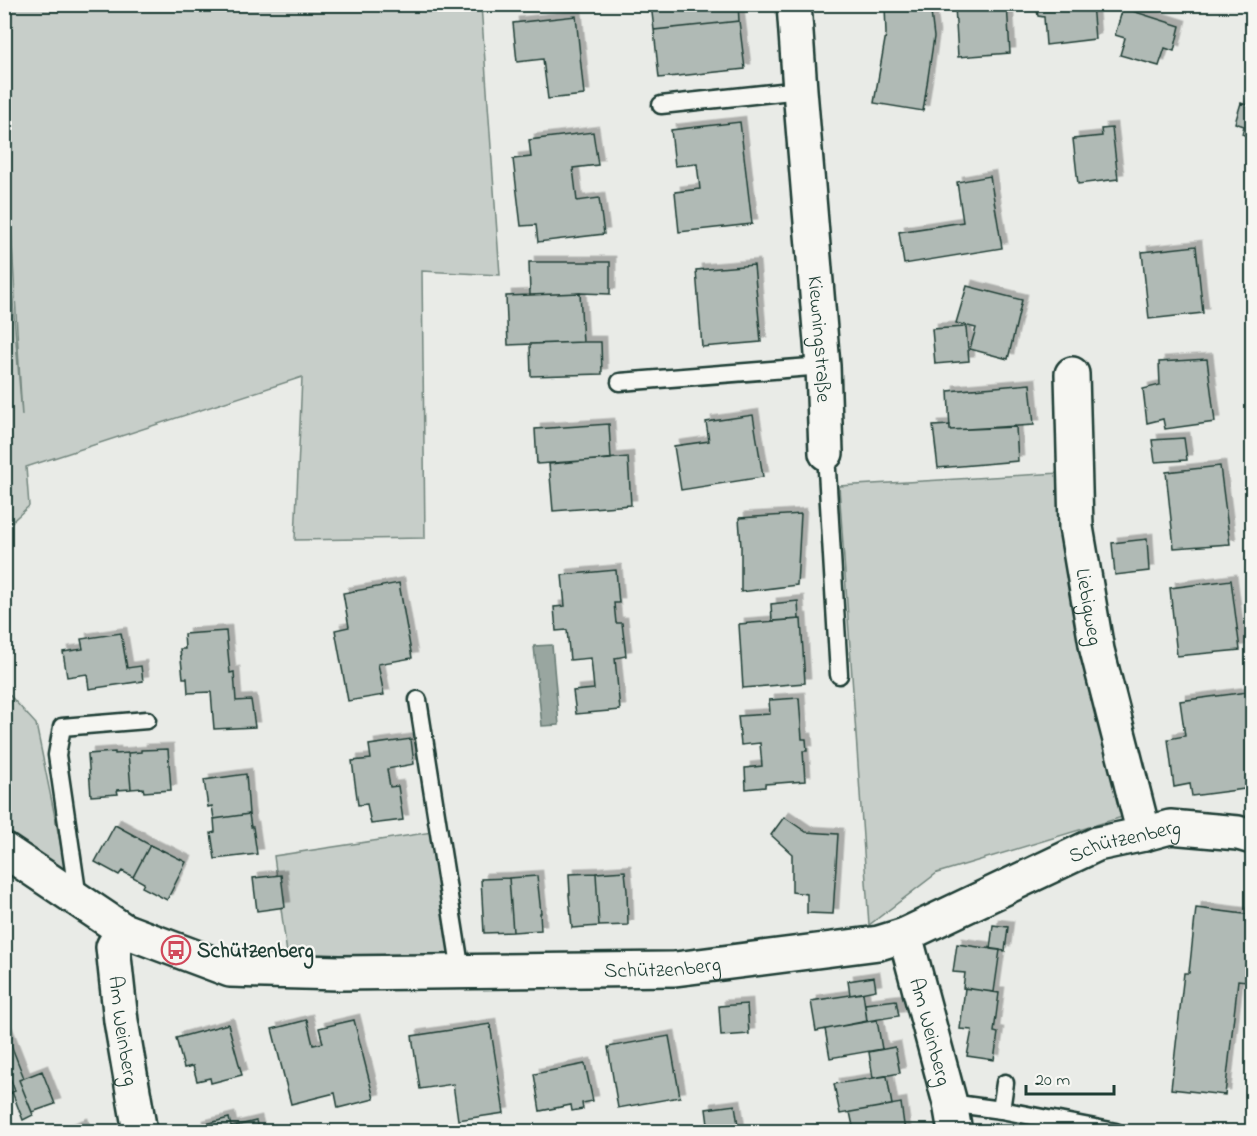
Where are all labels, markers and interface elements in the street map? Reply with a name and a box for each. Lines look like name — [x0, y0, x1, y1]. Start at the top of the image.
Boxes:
street label: Kiewningstraße — [799, 274, 837, 404]
street label: Liebigweg — [1066, 566, 1109, 648]
street label: Schützenberg — [1064, 814, 1183, 872]
bus stop icon: Schützenberg — [160, 934, 192, 966]
place label: Schützenberg — [197, 937, 314, 969]
street label: Schützenberg — [604, 950, 723, 987]
street label: Am Weinberg — [99, 974, 145, 1089]
street label: Am Weinberg — [900, 975, 958, 1090]
scale bar — [1026, 1058, 1114, 1096]
text: 20 m — [1035, 1068, 1070, 1094]

